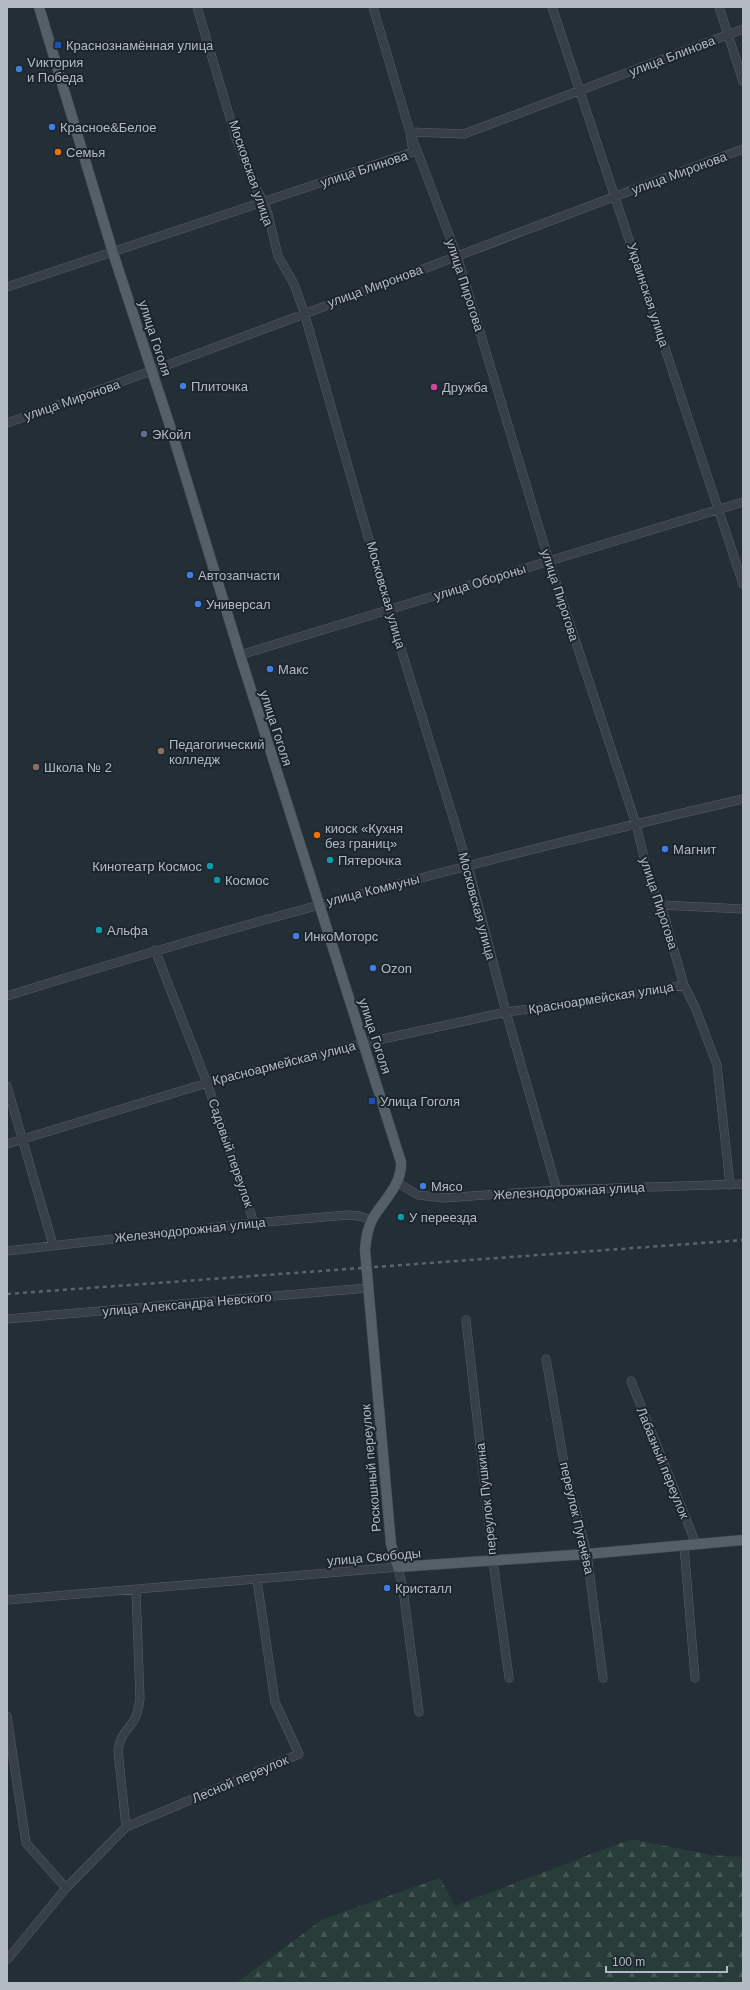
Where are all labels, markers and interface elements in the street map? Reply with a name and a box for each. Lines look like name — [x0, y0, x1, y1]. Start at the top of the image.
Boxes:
street label: улица Блинова — [627, 32, 718, 79]
place label: Краснознамённая улица — [66, 38, 214, 53]
marker: Краснознамённая улица — [53, 40, 63, 50]
place label: Vиктория и Победа — [27, 55, 84, 85]
marker: Vиктория и Победа — [14, 64, 24, 74]
street label: Московская улица — [226, 118, 276, 228]
place label: Красное&Белое — [60, 120, 156, 135]
marker: Красное&Белое — [47, 122, 57, 132]
place label: Семья — [66, 145, 105, 160]
marker: Семья — [53, 147, 63, 157]
street label: улица Блинова — [318, 148, 410, 190]
street label: улица Миронова — [629, 149, 729, 197]
street label: улица Пирогова — [443, 237, 487, 334]
street label: Украинская улица — [624, 241, 672, 350]
street label: улица Миронова — [325, 262, 425, 310]
street label: улица Гоголя — [136, 298, 174, 378]
street label: улица Миронова — [22, 376, 123, 423]
place label: Плиточка — [191, 379, 249, 394]
place label: Дружба — [442, 380, 489, 395]
marker: Плиточка — [178, 381, 188, 391]
marker: Дружба — [429, 382, 439, 392]
place label: ЭКойл — [152, 427, 191, 442]
marker: ЭКойл — [139, 429, 149, 439]
street label: Московская улица — [364, 540, 409, 651]
street label: улица Пирогова — [538, 547, 582, 644]
street label: улица Обороны — [432, 561, 528, 603]
place label: Автозапчасти — [198, 568, 280, 583]
marker: Автозапчасти — [185, 570, 195, 580]
place label: Универсал — [206, 597, 271, 612]
marker: Универсал — [193, 599, 203, 609]
place label: Макс — [278, 662, 309, 677]
marker: Макс — [265, 664, 275, 674]
street label: улица Гоголя — [257, 688, 295, 768]
place label: Педагогический колледж — [169, 737, 265, 767]
marker: Педагогический колледж — [156, 746, 166, 756]
place label: Школа № 2 — [44, 760, 112, 775]
marker: Школа № 2 — [31, 762, 41, 772]
place label: киоск «Кухня без границ» — [325, 821, 403, 851]
marker: киоск «Кухня без границ» — [312, 830, 322, 840]
place label: Магнит — [673, 842, 716, 857]
marker: Магнит — [660, 844, 670, 854]
street label: Московская улица — [455, 851, 499, 962]
place label: Пятерочка — [338, 853, 402, 868]
marker: Пятерочка — [325, 855, 335, 865]
street label: улица Пирогова — [637, 855, 681, 952]
place label: Кинотеатр Космос — [92, 859, 202, 874]
marker: Кинотеатр Космос — [205, 861, 215, 871]
street label: улица Коммуны — [325, 871, 421, 909]
place label: Космос — [225, 873, 269, 888]
marker: Космос — [212, 875, 222, 885]
place label: Альфа — [107, 923, 149, 938]
marker: Альфа — [94, 925, 104, 935]
place label: ИнкоМоторс — [304, 929, 379, 944]
marker: ИнкоМоторс — [291, 931, 301, 941]
place label: Ozon — [381, 961, 412, 976]
marker: Ozon — [368, 963, 378, 973]
street label: Красноармейская улица — [527, 979, 675, 1017]
street label: улица Гоголя — [356, 996, 394, 1076]
street label: Красноармейская улица — [211, 1038, 358, 1088]
place label: Улица Гоголя — [380, 1094, 460, 1109]
marker: Улица Гоголя — [367, 1096, 377, 1106]
street label: Садовый переулок — [205, 1097, 257, 1210]
place label: Мясо — [431, 1179, 463, 1194]
street label: Железнодорожная улица — [493, 1179, 646, 1202]
marker: Мясо — [418, 1181, 428, 1191]
place label: У переезда — [409, 1210, 478, 1225]
marker: У переезда — [396, 1212, 406, 1222]
street label: Железнодорожная улица — [114, 1215, 267, 1245]
street label: улица Александра Невского — [102, 1289, 272, 1319]
street label: Роскошный переулок — [358, 1403, 384, 1532]
street label: Лабазный переулок — [634, 1405, 692, 1521]
street label: переулок Пушкина — [473, 1441, 499, 1556]
street label: переулок Пугачёва — [557, 1461, 597, 1576]
street label: улица Свободы — [327, 1545, 421, 1569]
place label: Кристалл — [395, 1581, 452, 1596]
marker: Кристалл — [382, 1583, 392, 1593]
street label: Лесной переулок — [190, 1752, 291, 1806]
scale bar — [606, 1948, 727, 1974]
text: 100 m — [612, 1955, 645, 1969]

